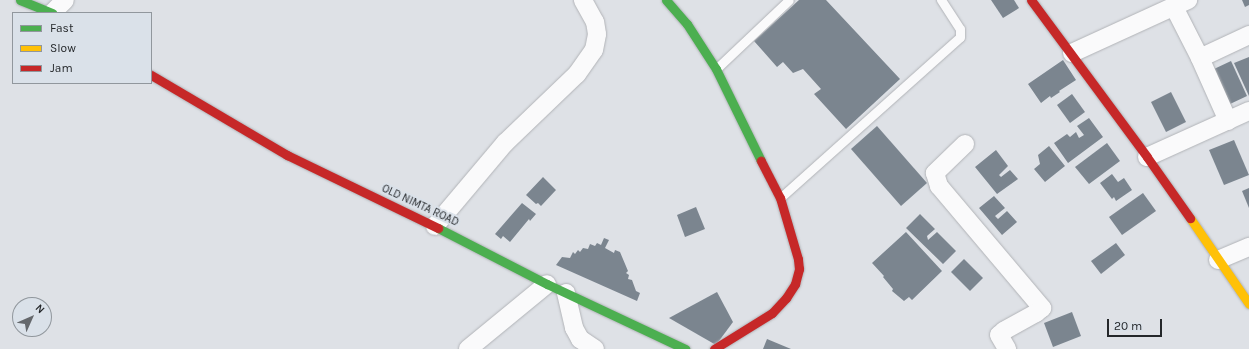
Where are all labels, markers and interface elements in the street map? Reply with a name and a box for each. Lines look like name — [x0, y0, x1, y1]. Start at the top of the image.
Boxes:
legend — [12, 12, 152, 84]
text: Fast — [50, 21, 73, 35]
text: Slow — [50, 41, 76, 55]
text: Jam — [50, 61, 73, 75]
street label: OLD NIMTA ROAD — [379, 182, 461, 230]
north arrow — [12, 297, 52, 337]
text: N — [33, 301, 48, 316]
scale bar — [1109, 311, 1164, 337]
text: 20 m — [1114, 319, 1142, 333]

